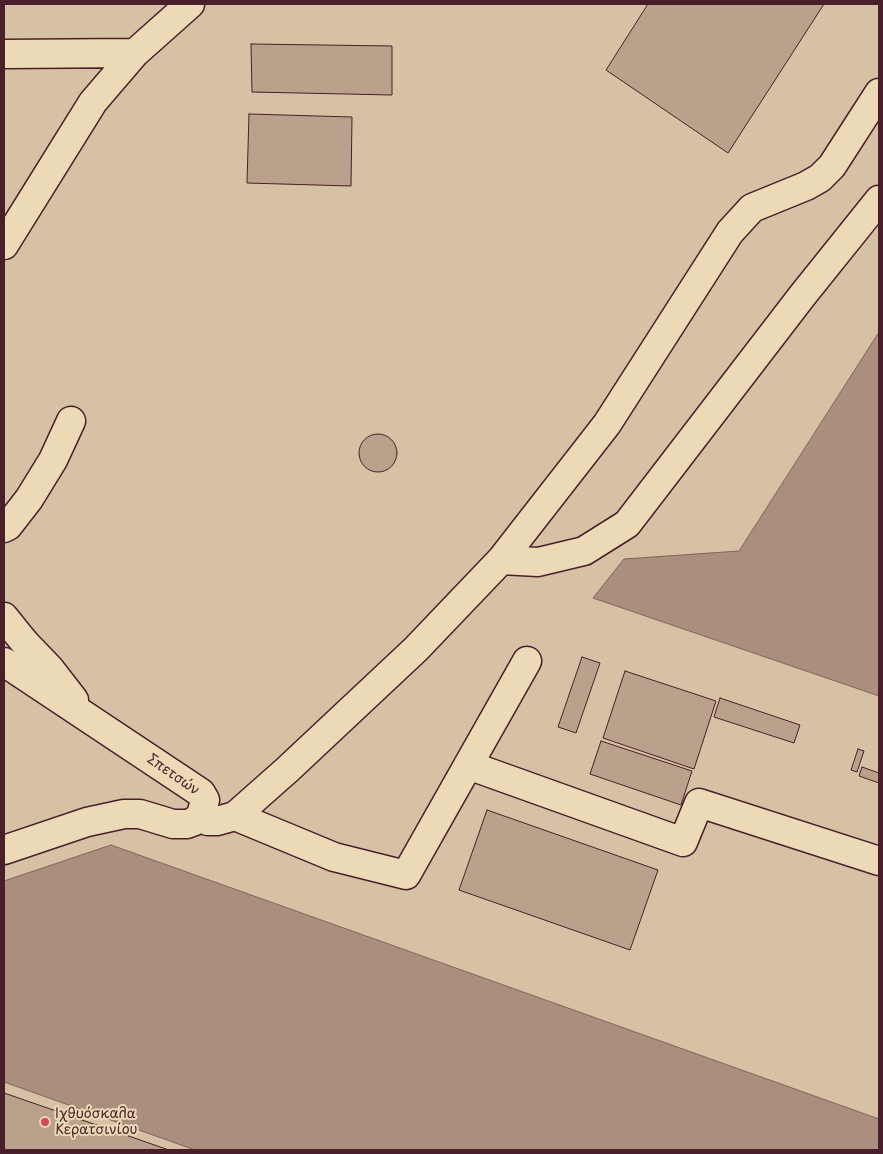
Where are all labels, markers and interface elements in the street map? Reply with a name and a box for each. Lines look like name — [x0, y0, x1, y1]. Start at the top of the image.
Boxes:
street label: Σπετσών — [144, 751, 202, 799]
place label: Ιχθυόσκαλα Κερατσινίου — [55, 1106, 138, 1138]
marker: Ιχθυόσκαλα Κερατσινίου — [39, 1116, 51, 1128]

